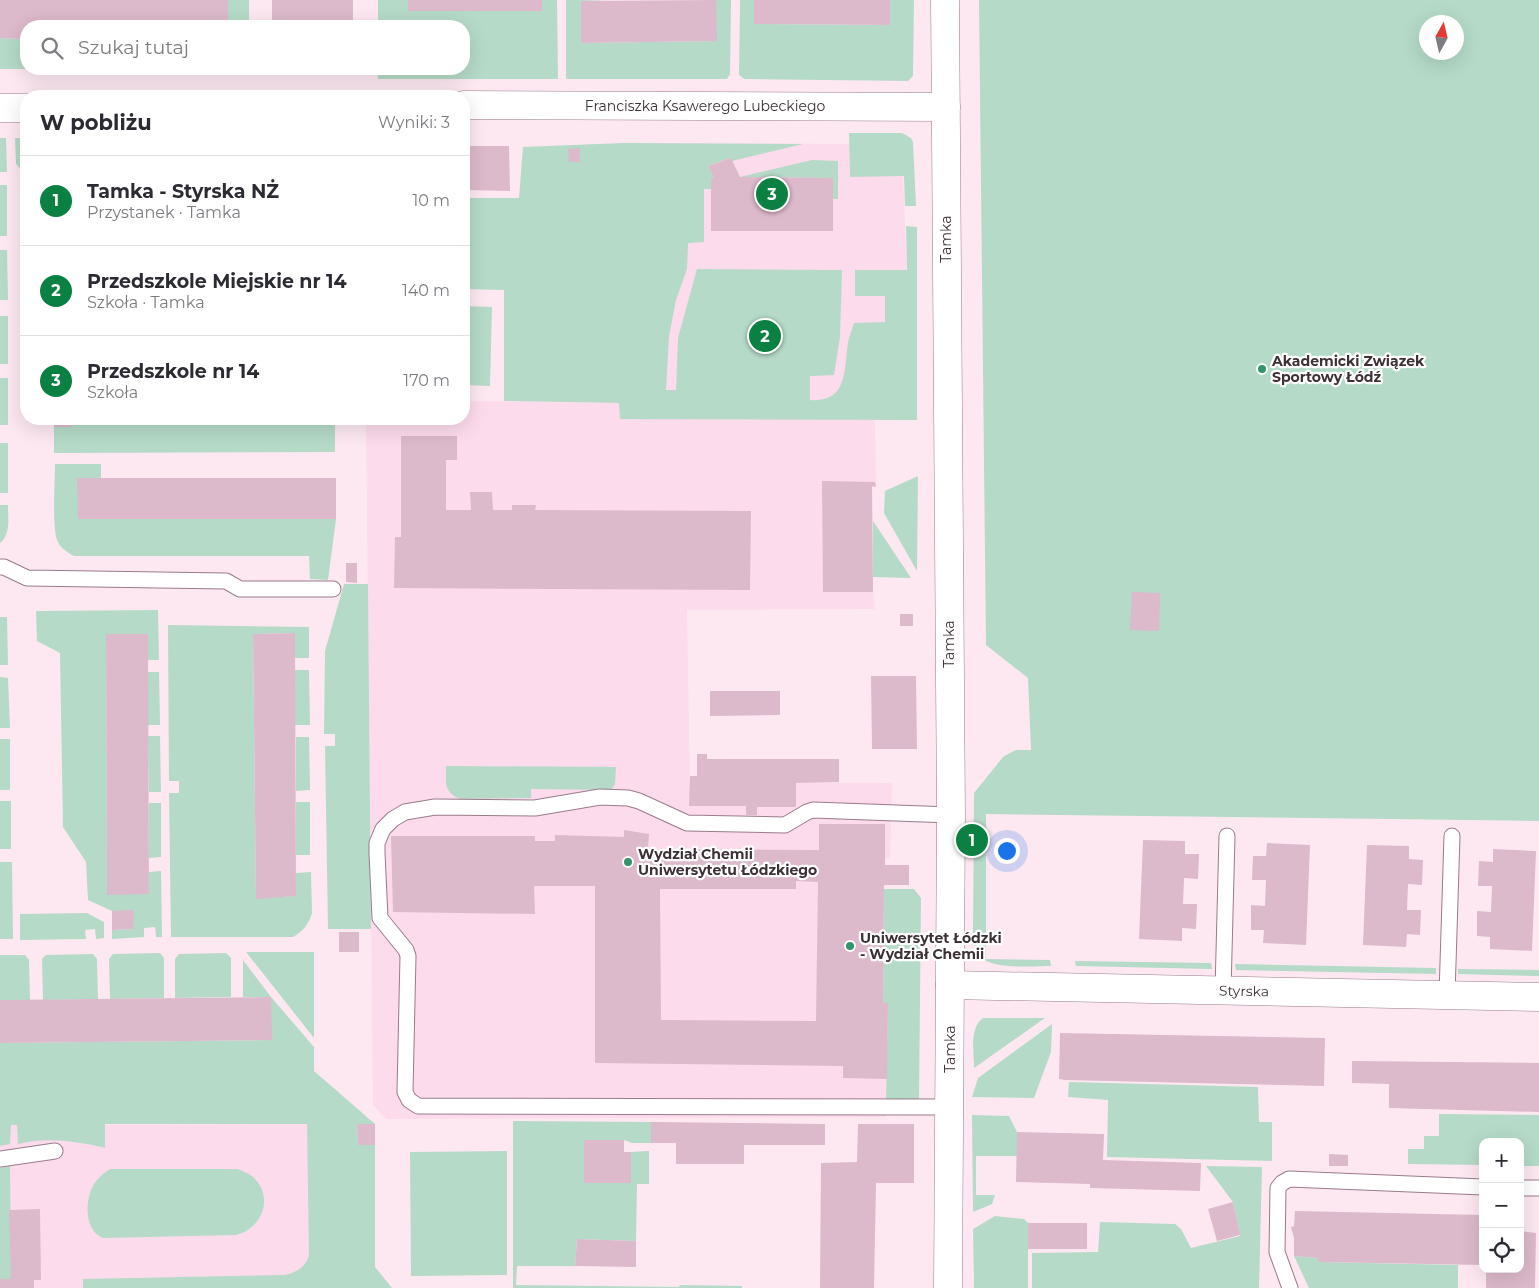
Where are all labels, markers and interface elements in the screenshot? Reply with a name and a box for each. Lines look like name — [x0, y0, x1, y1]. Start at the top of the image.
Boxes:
north arrow — [1419, 15, 1464, 60]
search box — [20, 20, 470, 75]
icon: search — [38, 34, 66, 62]
text: Szukaj tutaj — [78, 36, 189, 59]
street label: Franciszka Ksawerego Lubeckiego — [585, 97, 825, 115]
text: W pobliżu — [40, 110, 152, 135]
text: Wyniki: 3 — [378, 113, 450, 132]
pin: 3 — [756, 175, 788, 213]
text: Tamka - Styrska NŻ — [87, 180, 279, 203]
text: 1 — [53, 191, 59, 210]
text: 10 m — [412, 191, 450, 210]
text: Przystanek · Tamka — [87, 203, 241, 222]
street label: Tamka — [937, 215, 955, 263]
text: Przedszkole Miejskie nr 14 — [87, 270, 347, 293]
text: 2 — [51, 281, 61, 300]
text: 140 m — [402, 281, 450, 300]
text: Szkoła · Tamka — [87, 293, 205, 312]
pin: 2 — [749, 317, 781, 355]
place label: Akademicki Związek Sportowy Łódź — [1271, 352, 1425, 386]
text: Przedszkole nr 14 — [87, 360, 259, 383]
marker: Akademicki Związek Sportowy Łódź — [1256, 363, 1268, 375]
text: 3 — [51, 371, 61, 390]
text: 170 m — [403, 371, 450, 390]
text: Szkoła — [87, 383, 138, 402]
street label: Tamka — [940, 620, 958, 668]
pin: 1 — [956, 821, 988, 859]
your location — [994, 838, 1020, 864]
place label: Wydział Chemii Uniwersytetu Łódzkiego — [638, 845, 817, 879]
marker: Wydział Chemii Uniwersytetu Łódzkiego — [622, 856, 634, 868]
place label: Uniwersytet Łódzki - Wydział Chemii — [860, 929, 1002, 963]
marker: Uniwersytet Łódzki - Wydział Chemii — [844, 940, 856, 952]
street label: Styrska — [1219, 982, 1269, 1000]
street label: Tamka — [941, 1025, 959, 1073]
map controls — [1479, 1138, 1524, 1273]
button: + — [1479, 1138, 1524, 1183]
button: − — [1479, 1183, 1524, 1228]
button: locate — [1479, 1228, 1524, 1273]

